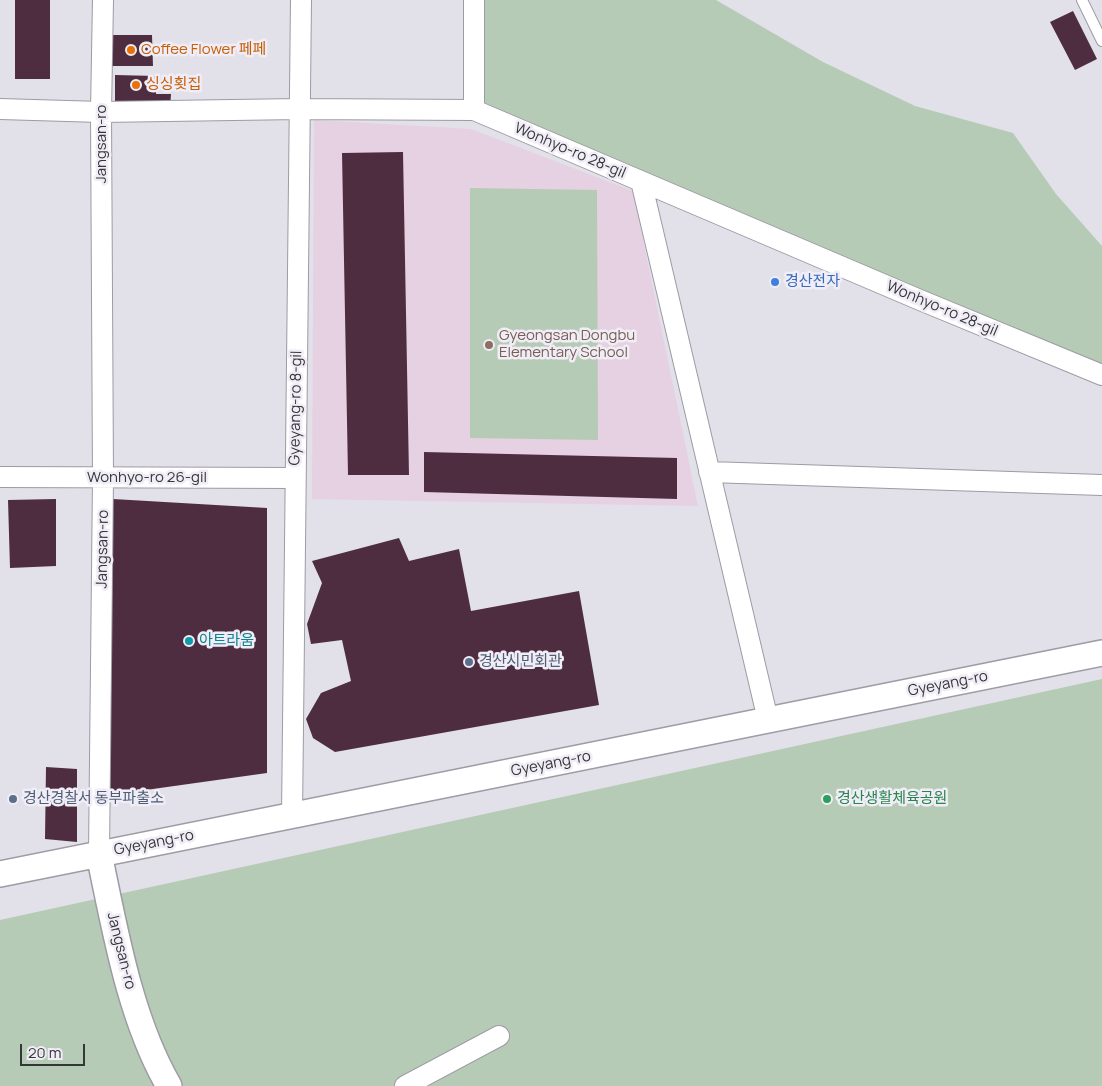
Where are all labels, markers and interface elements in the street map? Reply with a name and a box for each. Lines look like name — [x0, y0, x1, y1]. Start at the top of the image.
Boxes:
place label: Coffee Flower 페페 — [141, 41, 266, 59]
marker: Coffee Flower 페페 — [125, 44, 137, 56]
place label: 싱싱횟집 — [146, 76, 201, 94]
marker: 싱싱횟집 — [130, 79, 142, 91]
street label: Jangsan-ro — [93, 105, 111, 183]
street label: Wonhyo-ro 28-gil — [512, 119, 628, 183]
place label: 경산전자 — [785, 273, 840, 291]
marker: 경산전자 — [769, 276, 781, 288]
street label: Wonhyo-ro 28-gil — [884, 277, 1000, 341]
place label: Gyeongsan Dongbu Elementary School — [499, 327, 635, 362]
marker: Gyeongsan Dongbu Elementary School — [483, 339, 495, 351]
street label: Gyeyang-ro 8-gil — [286, 350, 306, 466]
street label: Wonhyo-ro 26-gil — [87, 469, 207, 487]
street label: Jangsan-ro — [93, 510, 113, 588]
place label: 아트라움 — [199, 632, 254, 650]
marker: 아트라움 — [183, 635, 195, 647]
place label: 경산시민회관 — [479, 653, 562, 671]
marker: 경산시민회관 — [463, 656, 475, 668]
street label: Gyeyang-ro — [907, 667, 989, 701]
street label: Gyeyang-ro — [510, 747, 592, 781]
place label: 경산경찰서 동부파출소 — [23, 790, 164, 808]
place label: 경산생활체육공원 — [837, 790, 947, 808]
marker: 경산경찰서 동부파출소 — [7, 793, 19, 805]
marker: 경산생활체육공원 — [821, 793, 833, 805]
street label: Gyeyang-ro — [113, 826, 195, 860]
street label: Jangsan-ro — [103, 911, 139, 991]
scale bar — [22, 1034, 88, 1066]
text: 20 m — [28, 1042, 61, 1063]

